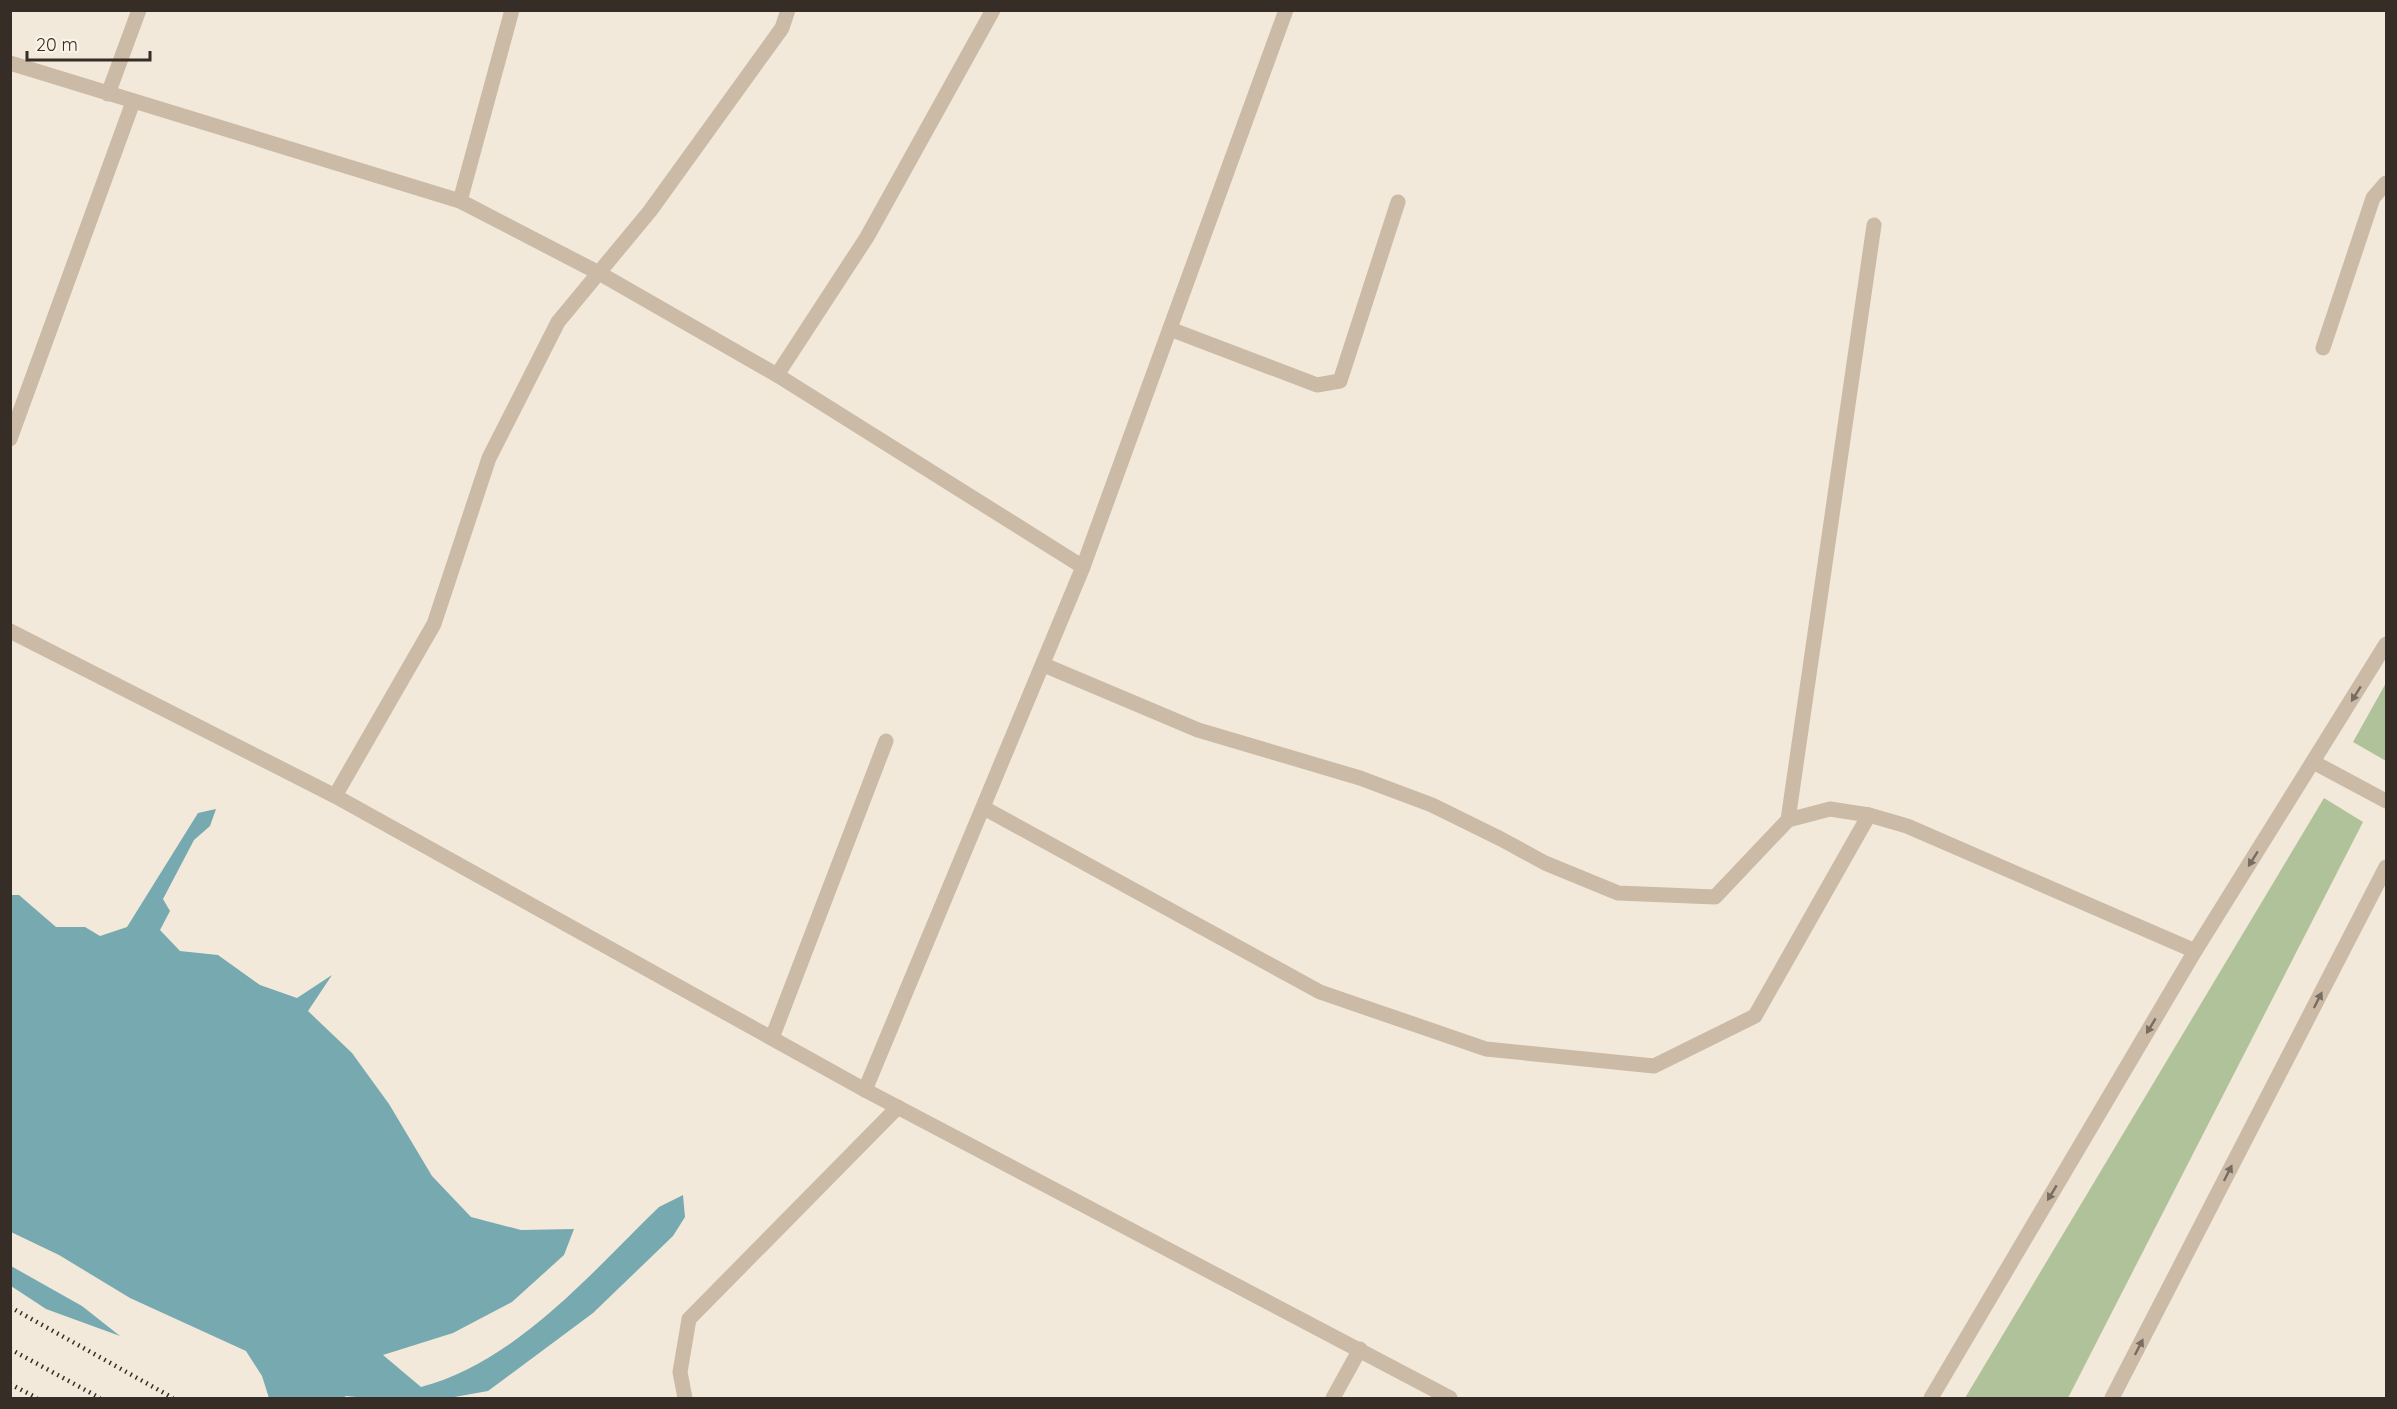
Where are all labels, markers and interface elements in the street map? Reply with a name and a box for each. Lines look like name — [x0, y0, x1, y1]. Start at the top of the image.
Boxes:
scale bar — [27, 24, 150, 62]
text: 20 m — [36, 33, 78, 56]
one-way arrow — [2350, 686, 2361, 702]
one-way arrow — [2247, 851, 2258, 867]
one-way arrow — [2313, 991, 2323, 1008]
one-way arrow — [2146, 1018, 2156, 1035]
one-way arrow — [2223, 1165, 2233, 1182]
one-way arrow — [2047, 1185, 2057, 1202]
one-way arrow — [2134, 1338, 2143, 1355]

